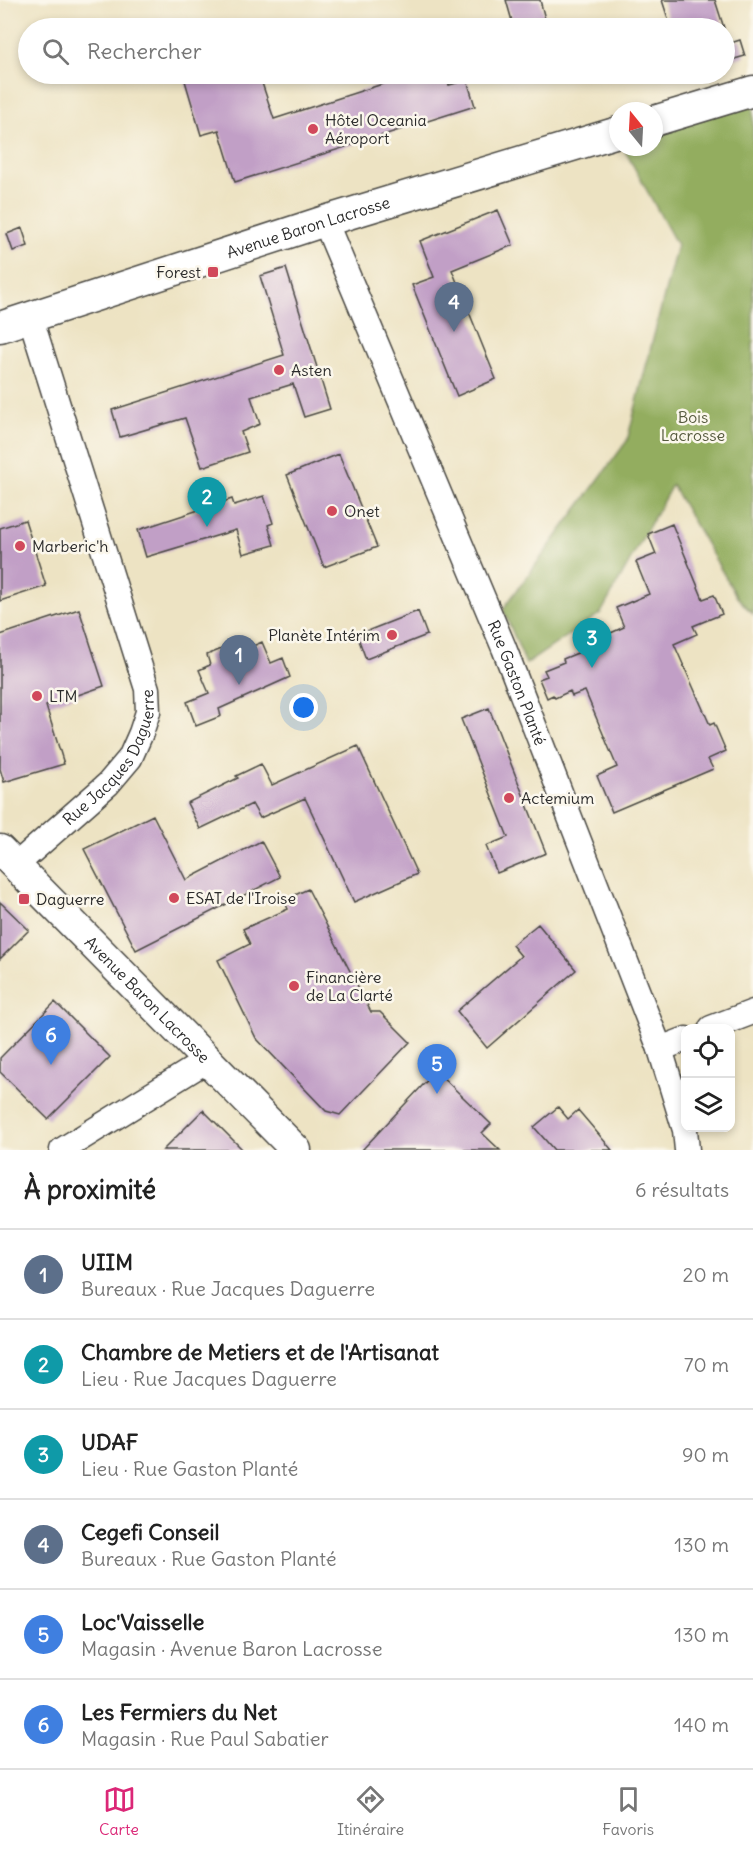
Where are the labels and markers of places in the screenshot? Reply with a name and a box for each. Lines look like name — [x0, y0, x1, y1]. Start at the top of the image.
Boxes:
place label: Hôtel Oceania Aéroport — [325, 110, 427, 148]
marker: Hôtel Oceania Aéroport — [306, 122, 320, 136]
place label: Forest — [156, 262, 202, 282]
marker: Forest — [206, 265, 220, 279]
pin: 4 — [434, 282, 474, 332]
place label: Asten — [291, 360, 332, 380]
marker: Asten — [272, 363, 286, 377]
pin: 2 — [188, 478, 226, 527]
place label: Onet — [344, 501, 380, 521]
marker: Onet — [325, 504, 339, 518]
place label: Marberic'h — [32, 536, 109, 556]
marker: Marberic'h — [13, 539, 27, 553]
pin: 3 — [572, 618, 612, 668]
place label: Planète Intérim — [268, 625, 380, 645]
marker: Planète Intérim — [385, 628, 399, 642]
pin: 1 — [220, 636, 258, 685]
place label: LTM — [49, 686, 78, 706]
marker: LTM — [30, 689, 44, 703]
place label: Actemium — [521, 788, 594, 808]
marker: Actemium — [502, 791, 516, 805]
place label: ESAT de l'Iroise — [186, 888, 296, 908]
place label: Daguerre — [36, 889, 104, 909]
marker: ESAT de l'Iroise — [167, 891, 181, 905]
marker: Daguerre — [17, 892, 31, 906]
place label: Financière de La Clarté — [306, 967, 393, 1005]
marker: Financière de La Clarté — [287, 979, 301, 993]
pin: 6 — [32, 1016, 70, 1065]
pin: 5 — [418, 1044, 456, 1094]

